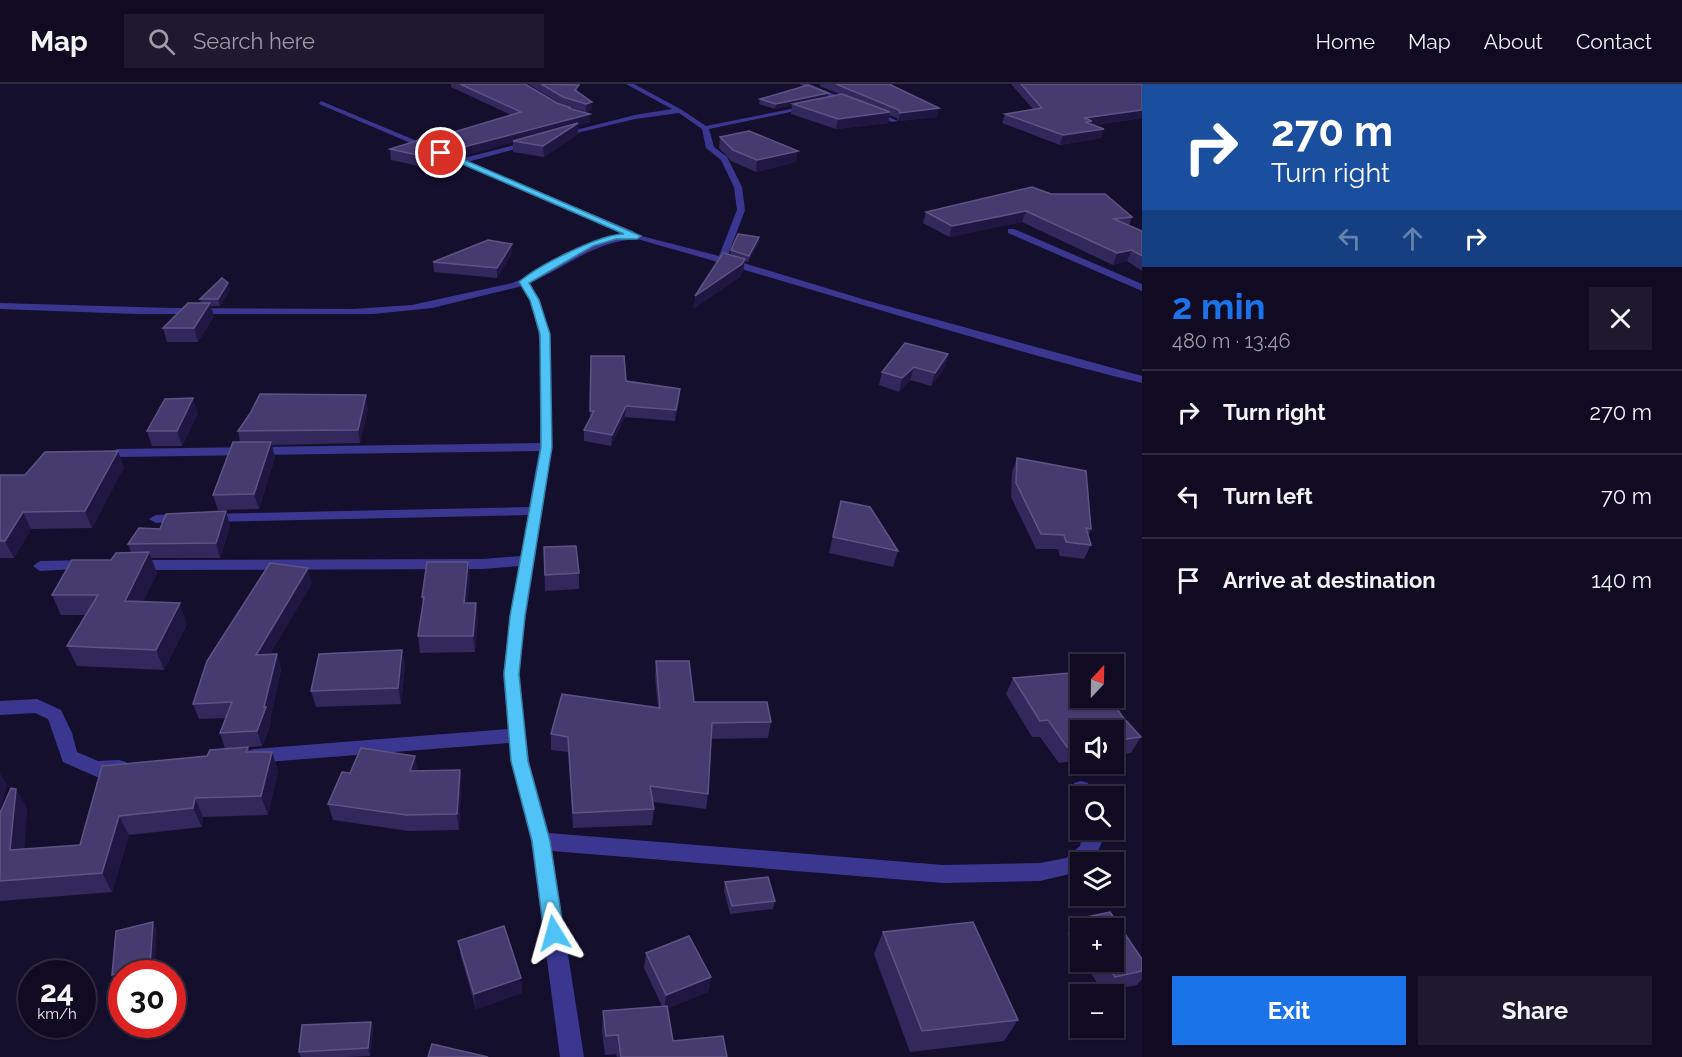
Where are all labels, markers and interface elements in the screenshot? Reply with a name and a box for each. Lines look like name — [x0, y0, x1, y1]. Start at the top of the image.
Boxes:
search box — [124, 14, 544, 68]
text: Map — [30, 25, 88, 58]
icon: search — [145, 25, 178, 58]
text: Search here — [193, 28, 315, 54]
text: Home — [1316, 29, 1375, 54]
text: Map — [1408, 29, 1451, 54]
text: About — [1484, 29, 1543, 54]
text: Contact — [1576, 29, 1652, 54]
text: 270 m — [1271, 107, 1393, 156]
icon: right — [1172, 108, 1250, 186]
pin — [415, 127, 466, 178]
icon: arrive — [424, 136, 457, 169]
text: Turn right — [1271, 157, 1390, 188]
icon: left — [1333, 222, 1366, 255]
icon: ahead — [1396, 222, 1429, 255]
icon: right — [1459, 222, 1492, 255]
text: 2 min — [1172, 285, 1265, 327]
button: close — [1589, 287, 1652, 350]
text: 480 m · 13:46 — [1172, 329, 1290, 353]
icon: right — [1172, 396, 1205, 429]
text: Turn right — [1223, 399, 1326, 425]
text: 270 m — [1590, 399, 1652, 425]
icon: left — [1172, 480, 1205, 513]
text: Turn left — [1223, 483, 1313, 509]
text: 70 m — [1601, 483, 1652, 509]
icon: arrive — [1172, 564, 1205, 597]
text: Arrive at destination — [1223, 567, 1436, 593]
text: 140 m — [1591, 567, 1652, 593]
north arrow — [1070, 654, 1124, 708]
map controls — [1070, 654, 1124, 1038]
button: sound — [1070, 720, 1124, 774]
button: search — [1070, 786, 1124, 840]
button: layers — [1070, 852, 1124, 906]
position arrow — [522, 901, 586, 965]
button: + — [1070, 918, 1124, 972]
speed limit sign: 30 — [108, 960, 186, 1038]
text: 24 — [40, 974, 74, 1009]
button: Exit — [1172, 976, 1406, 1045]
button: Share — [1418, 976, 1652, 1045]
button: − — [1070, 984, 1124, 1038]
text: km/h — [37, 1005, 77, 1023]

